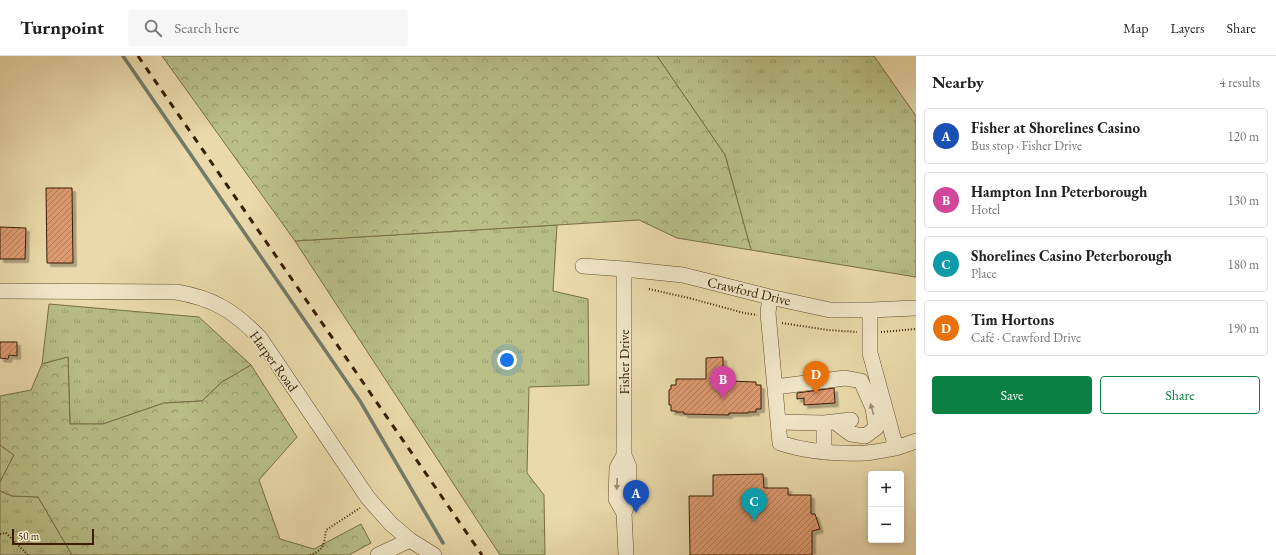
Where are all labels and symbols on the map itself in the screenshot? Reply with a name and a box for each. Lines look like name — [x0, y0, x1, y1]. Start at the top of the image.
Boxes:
street label: Crawford Drive — [706, 273, 793, 309]
street label: Harper Road — [246, 327, 303, 396]
street label: Fisher Drive — [615, 329, 633, 395]
your location — [497, 350, 517, 370]
pin: D — [803, 361, 829, 394]
pin: B — [710, 366, 736, 399]
one-way arrow — [869, 402, 875, 414]
one-way arrow — [614, 478, 620, 491]
pin: A — [623, 480, 649, 513]
pin: C — [741, 488, 767, 521]
scale bar — [12, 527, 94, 546]

